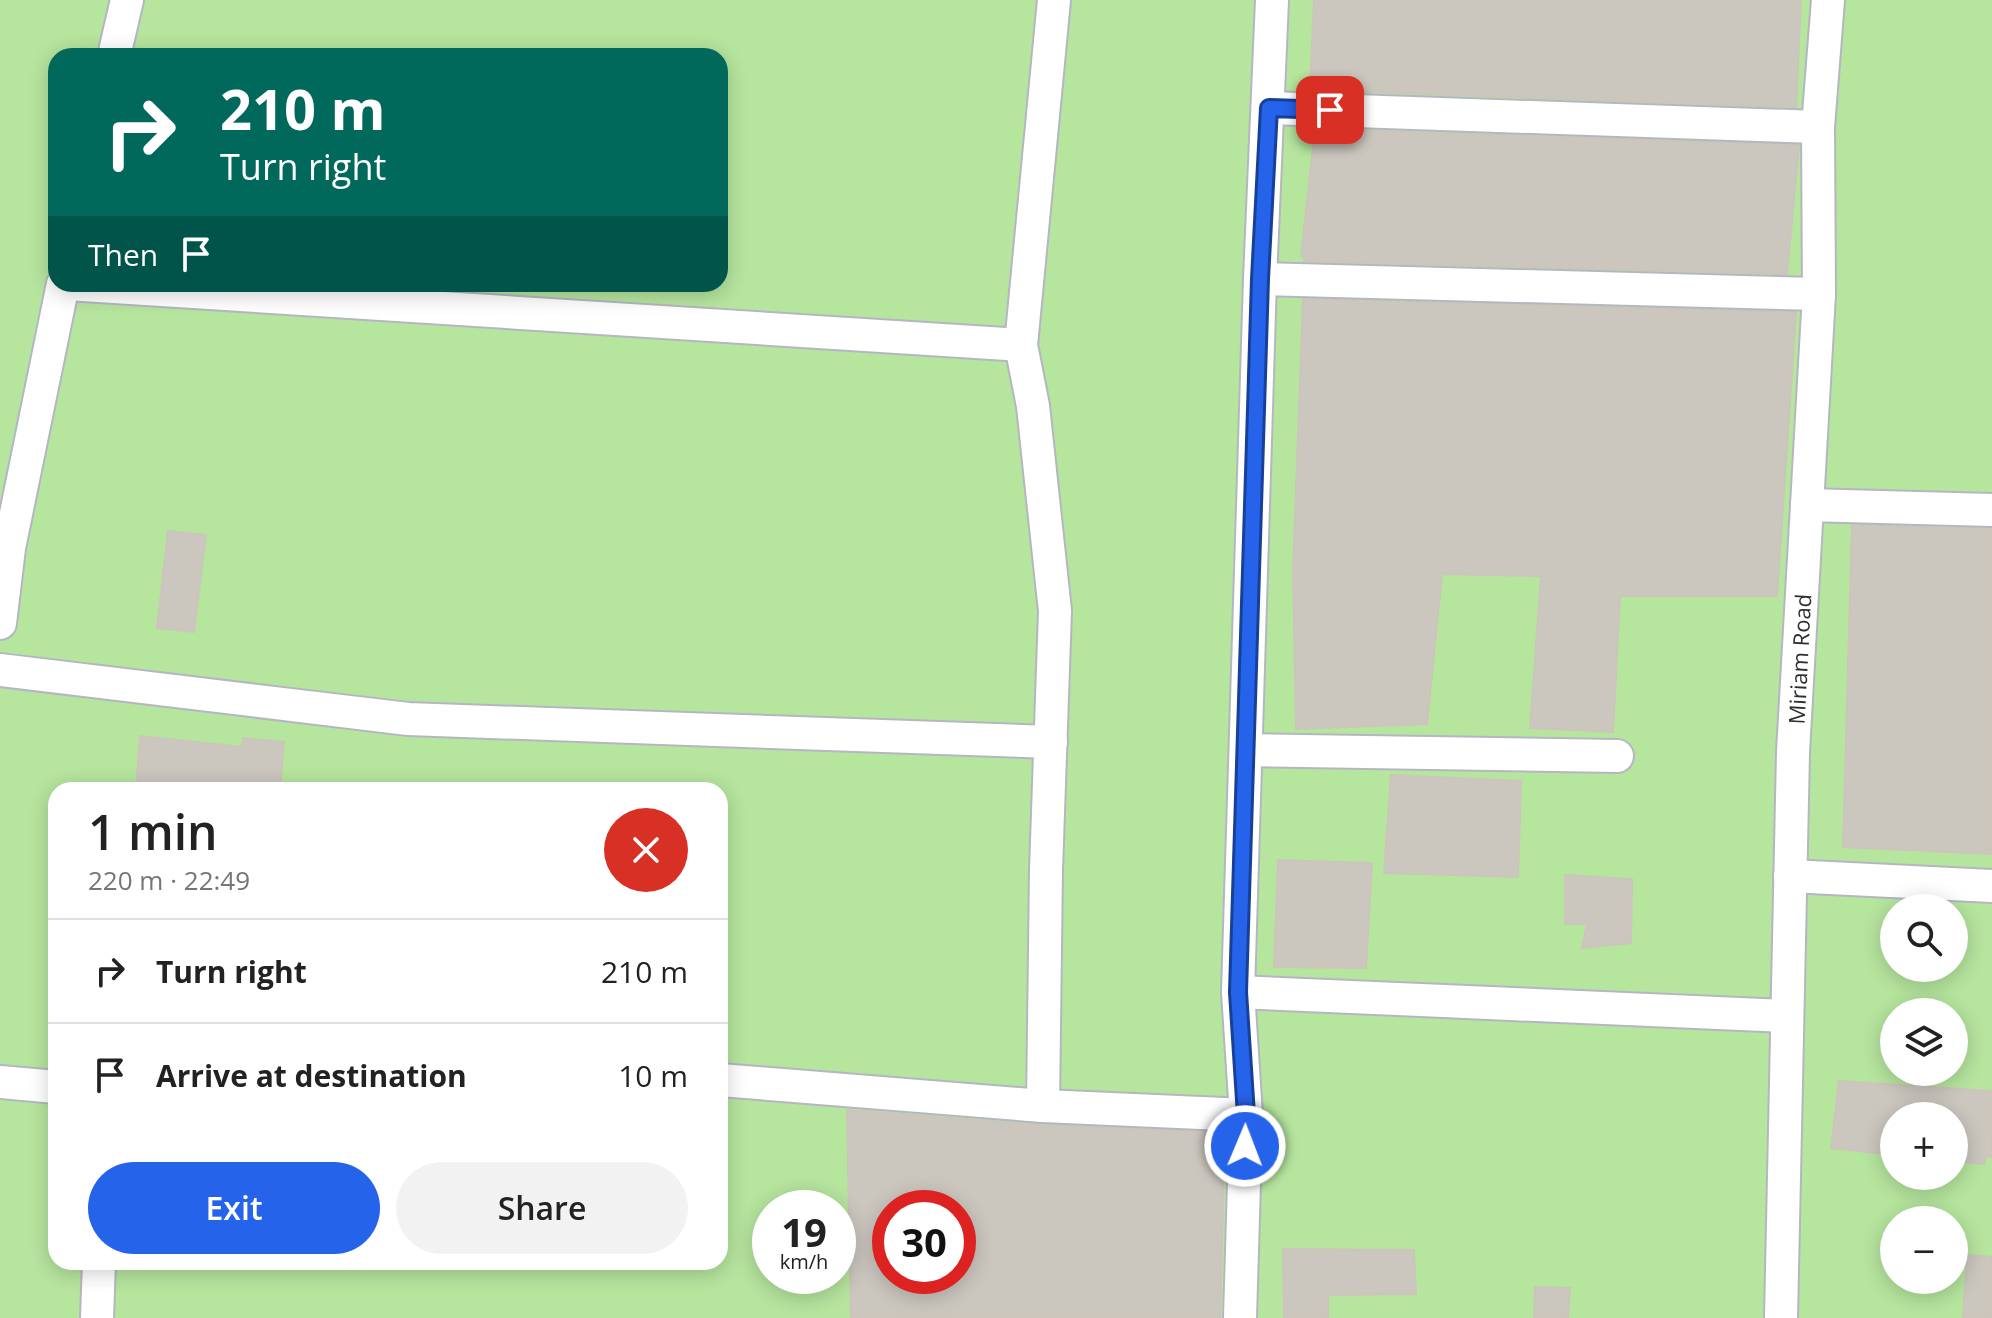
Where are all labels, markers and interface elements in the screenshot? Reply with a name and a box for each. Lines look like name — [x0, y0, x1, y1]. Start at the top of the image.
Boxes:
text: 210 m — [220, 70, 386, 146]
pin — [1296, 76, 1364, 144]
icon: right — [88, 80, 192, 184]
icon: arrive — [1308, 88, 1352, 132]
text: Turn right — [220, 142, 386, 191]
icon: arrive — [174, 232, 218, 276]
text: Then — [88, 234, 158, 275]
street label: Miriam Road — [1781, 593, 1817, 725]
text: 1 min — [88, 799, 218, 864]
button: close — [604, 808, 688, 892]
text: 220 m · 22:49 — [88, 862, 250, 898]
map controls — [1880, 894, 1968, 1294]
button: search — [1880, 894, 1968, 982]
icon: right — [88, 949, 132, 993]
text: Turn right — [156, 951, 307, 992]
text: 210 m — [601, 951, 688, 992]
button: layers — [1880, 998, 1968, 1086]
icon: arrive — [88, 1053, 132, 1097]
text: Arrive at destination — [156, 1055, 467, 1096]
text: 10 m — [618, 1055, 688, 1096]
button: + — [1880, 1102, 1968, 1190]
position arrow — [1203, 1104, 1287, 1188]
button: Exit — [88, 1162, 380, 1254]
button: Share — [396, 1162, 688, 1254]
speed limit sign: 30 — [872, 1190, 976, 1294]
text: 19 — [781, 1204, 827, 1259]
button: − — [1880, 1206, 1968, 1294]
text: km/h — [780, 1248, 828, 1275]

